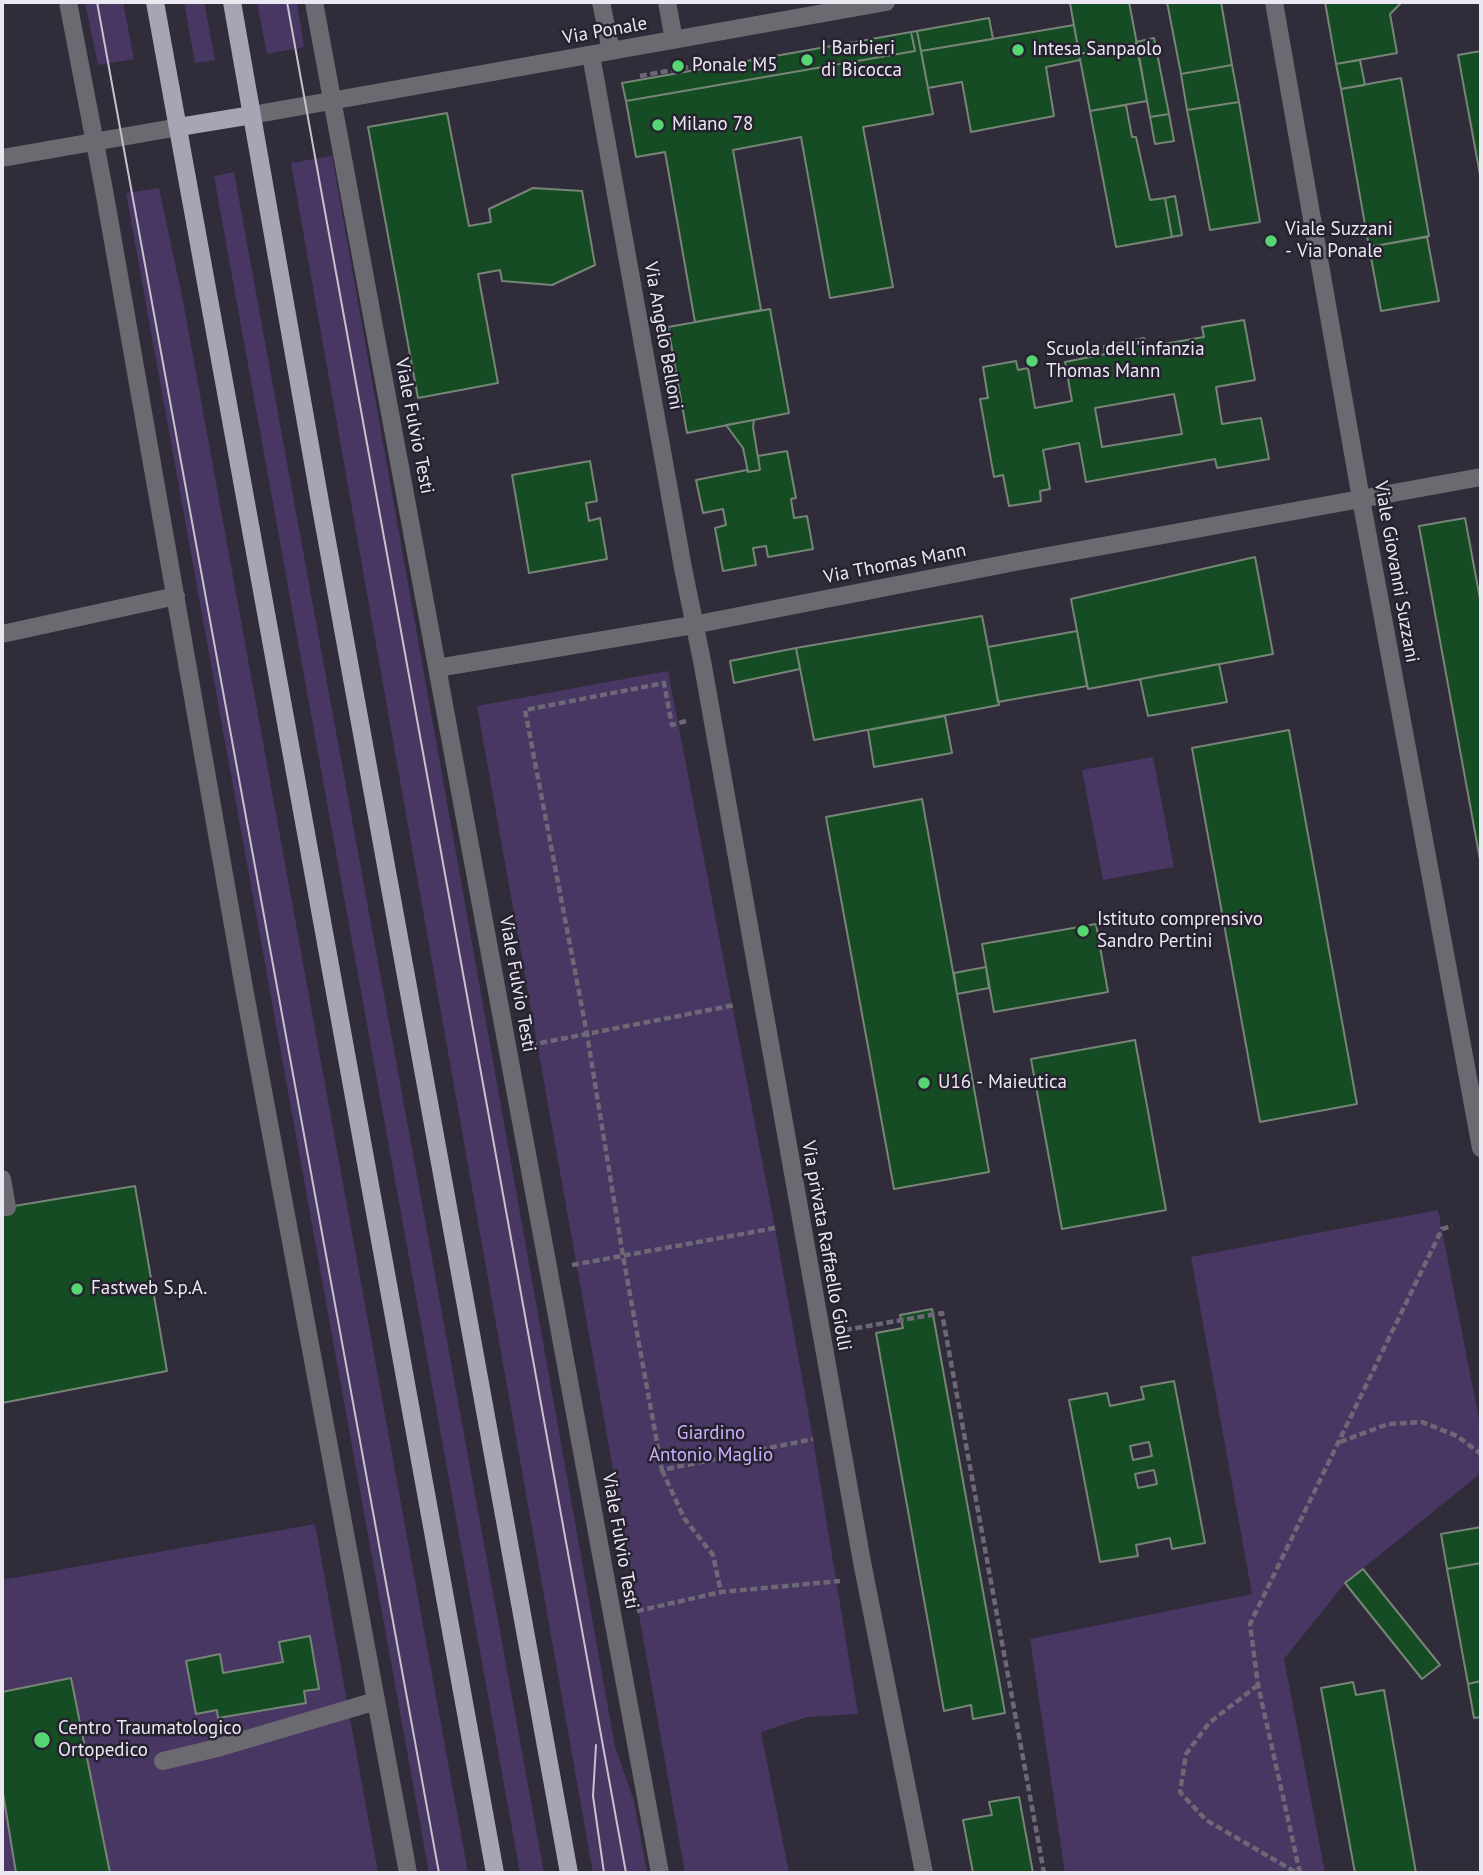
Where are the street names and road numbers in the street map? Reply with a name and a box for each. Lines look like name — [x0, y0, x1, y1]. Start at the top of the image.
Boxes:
street label: Via Ponale — [561, 12, 649, 50]
street label: Via Angelo Belloni — [639, 260, 687, 412]
street label: Viale Fulvio Testi — [390, 356, 438, 496]
street label: Viale Giovanni Suzzani — [1369, 479, 1423, 665]
street label: Via Thomas Mann — [822, 539, 968, 589]
street label: Viale Fulvio Testi — [494, 914, 540, 1054]
street label: Via privata Raffaello Giolli — [796, 1139, 856, 1353]
street label: Viale Fulvio Testi — [597, 1471, 643, 1611]

